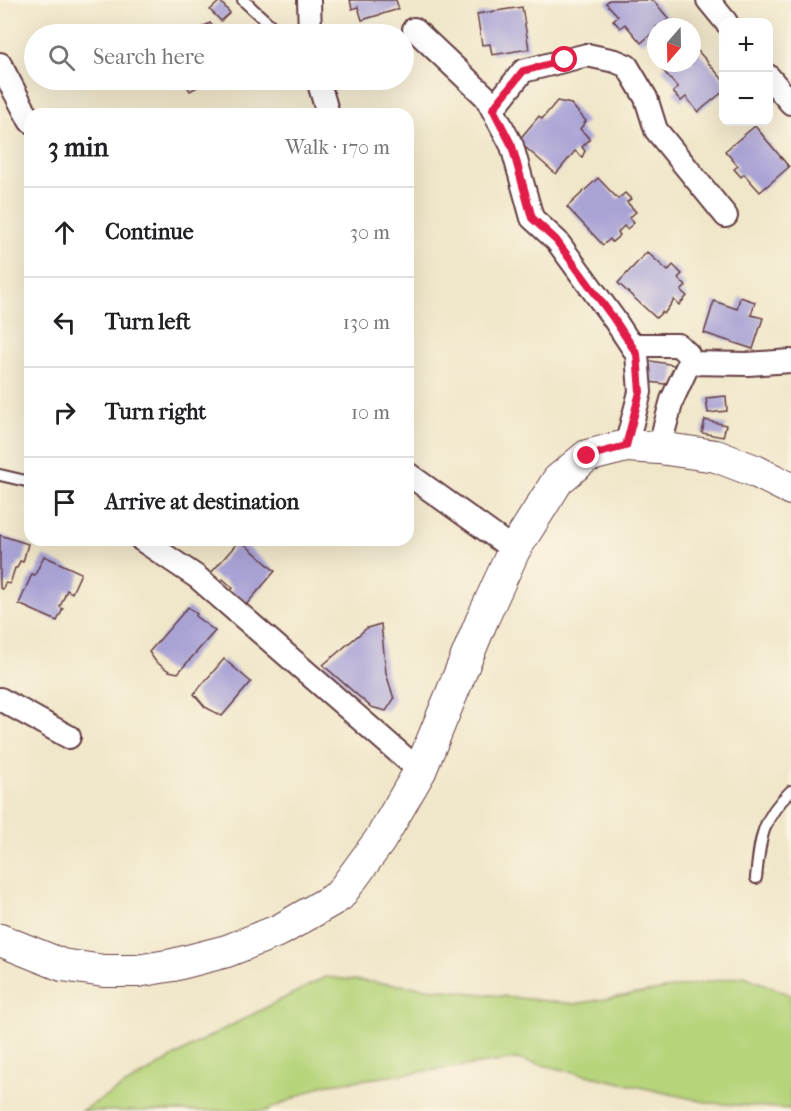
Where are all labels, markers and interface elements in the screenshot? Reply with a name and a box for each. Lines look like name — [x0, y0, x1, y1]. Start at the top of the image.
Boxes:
north arrow — [647, 18, 701, 72]
map controls — [719, 18, 773, 126]
button: + — [719, 18, 773, 72]
search box — [24, 24, 414, 90]
icon: search — [45, 41, 78, 74]
text: Search here — [93, 44, 205, 70]
route start — [551, 46, 577, 72]
button: − — [719, 72, 773, 126]
text: 3 min — [48, 132, 109, 163]
text: Walk · 170 m — [285, 136, 390, 159]
icon: ahead — [48, 216, 81, 249]
text: Continue — [105, 219, 194, 245]
text: 30 m — [350, 221, 390, 244]
icon: left — [48, 306, 81, 339]
text: Turn left — [105, 309, 191, 335]
text: 130 m — [343, 311, 390, 334]
icon: right — [48, 396, 81, 429]
text: Turn right — [105, 399, 206, 425]
text: 10 m — [351, 401, 390, 424]
route end — [573, 442, 599, 468]
icon: arrive — [48, 486, 81, 519]
text: Arrive at destination — [105, 489, 299, 515]

